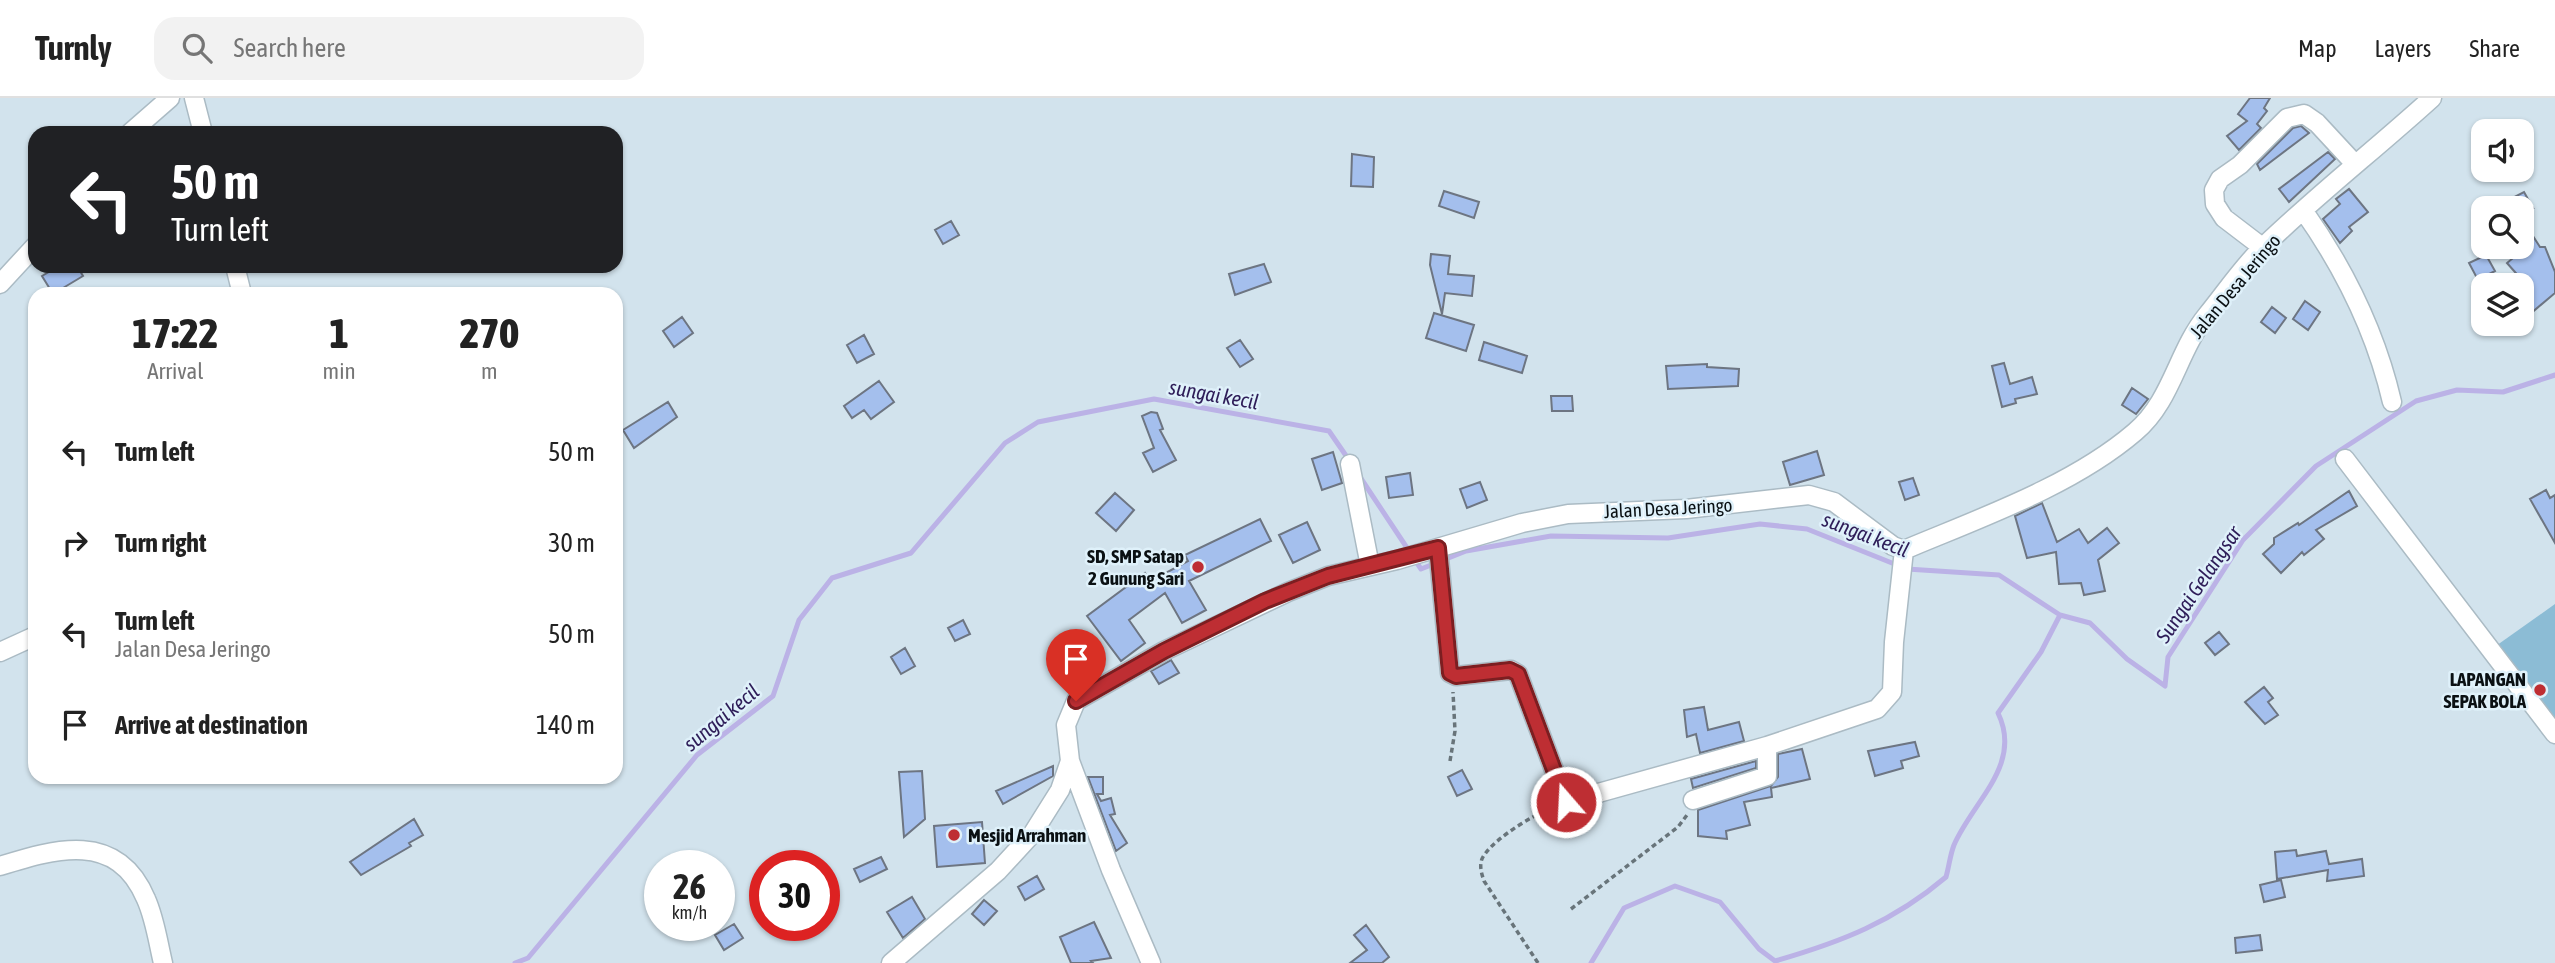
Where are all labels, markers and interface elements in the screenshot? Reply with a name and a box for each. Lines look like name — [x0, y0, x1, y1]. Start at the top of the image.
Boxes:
search box — [154, 17, 644, 80]
text: Turnly — [35, 29, 112, 67]
icon: search — [178, 29, 216, 67]
text: Search here — [234, 33, 346, 63]
text: Map — [2298, 35, 2337, 62]
text: Layers — [2375, 35, 2431, 62]
text: Share — [2469, 35, 2520, 62]
map controls — [2471, 119, 2534, 336]
button: sound — [2471, 119, 2534, 182]
text: 50 m — [171, 153, 259, 209]
icon: left — [56, 154, 147, 245]
button: search — [2471, 196, 2534, 259]
text: Turn left — [171, 211, 269, 248]
street label: Jalan Desa Jeringo — [2185, 230, 2285, 342]
button: layers — [2471, 273, 2534, 336]
text: 17:22 — [132, 309, 219, 357]
text: 1 — [329, 309, 349, 357]
text: 270 — [460, 309, 519, 357]
text: Arrival — [147, 358, 203, 384]
text: min — [323, 358, 356, 384]
text: m — [481, 358, 498, 384]
water label: sungai kecil — [1167, 374, 1261, 414]
icon: left — [56, 433, 94, 471]
text: Turn left — [115, 437, 195, 467]
text: 50 m — [548, 437, 595, 467]
street label: Jalan Desa Jeringo — [1603, 494, 1733, 522]
water label: sungai kecil — [1819, 507, 1913, 561]
water label: Sungai Gelangsar — [2150, 521, 2246, 648]
icon: right — [56, 524, 94, 562]
text: Turn right — [115, 528, 206, 558]
text: 30 m — [548, 528, 595, 558]
place label: SD, SMP Satap 2 Gunung Sari — [1087, 545, 1184, 589]
marker: SD, SMP Satap 2 Gunung Sari — [1190, 559, 1206, 575]
text: Turn left — [115, 606, 195, 636]
icon: left — [56, 615, 94, 653]
text: 50 m — [548, 619, 595, 649]
pin — [1046, 629, 1106, 701]
text: Jalan Desa Jeringo — [115, 636, 271, 662]
icon: arrive — [1057, 640, 1095, 678]
place label: LAPANGAN SEPAK BOLA — [2443, 668, 2527, 712]
water label: sungai kecil — [679, 679, 763, 755]
marker: LAPANGAN SEPAK BOLA — [2532, 682, 2548, 698]
icon: arrive — [56, 706, 94, 744]
text: Arrive at destination — [115, 710, 308, 740]
text: 140 m — [536, 710, 595, 740]
position arrow — [1529, 765, 1603, 839]
place label: Mesjid Arrahman — [968, 824, 1086, 846]
marker: Mesjid Arrahman — [946, 827, 962, 843]
speed limit sign: 30 — [749, 850, 840, 941]
text: 26 — [673, 866, 706, 906]
text: km/h — [672, 902, 707, 923]

